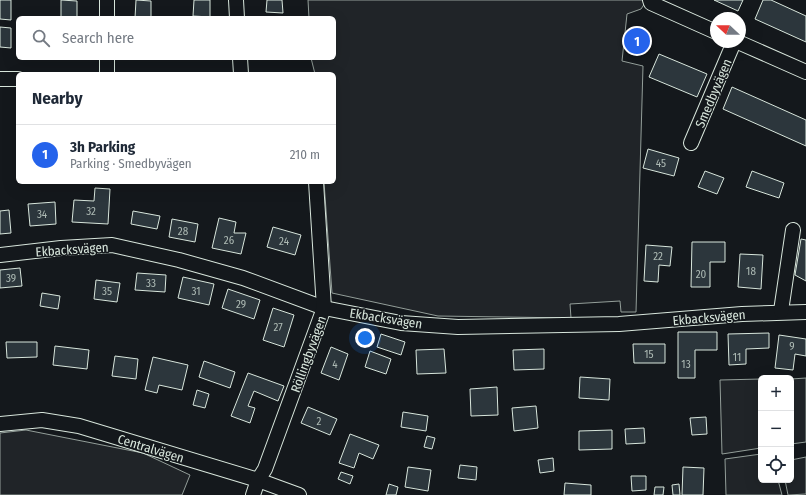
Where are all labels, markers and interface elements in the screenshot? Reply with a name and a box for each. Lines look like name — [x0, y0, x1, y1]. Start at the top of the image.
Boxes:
north arrow — [710, 12, 746, 48]
search box — [16, 16, 336, 60]
pin: 1 — [624, 26, 650, 56]
icon: search — [30, 27, 52, 49]
text: Search here — [62, 29, 134, 47]
street label: Smedbyvägen — [692, 56, 735, 130]
text: Nearby — [32, 88, 83, 109]
text: 3h Parking — [70, 138, 135, 156]
text: 1 — [42, 147, 48, 162]
text: 210 m — [290, 147, 320, 162]
text: Parking · Smedbyvägen — [70, 156, 192, 171]
house number: 45 — [656, 157, 666, 170]
house number: 32 — [86, 205, 96, 218]
house number: 34 — [37, 208, 48, 221]
house number: 28 — [178, 225, 189, 238]
house number: 26 — [224, 234, 235, 247]
house number: 24 — [279, 235, 290, 248]
street label: Ekbacksvägen — [35, 239, 109, 260]
house number: 22 — [653, 250, 663, 263]
house number: 18 — [746, 265, 756, 278]
house number: 20 — [696, 268, 707, 281]
house number: 39 — [6, 272, 16, 285]
house number: 33 — [146, 277, 156, 290]
house number: 35 — [102, 285, 112, 298]
house number: 31 — [192, 285, 201, 298]
house number: 29 — [236, 298, 246, 311]
street label: Ekbacksvägen — [349, 305, 423, 332]
street label: Ekbacksvägen — [672, 307, 746, 328]
street label: Röllingbyvägen — [288, 314, 329, 395]
house number: 27 — [273, 321, 283, 334]
your location — [355, 328, 375, 348]
house number: 9 — [789, 340, 795, 353]
house number: 15 — [644, 348, 654, 361]
house number: 11 — [733, 351, 741, 364]
house number: 4 — [332, 358, 338, 371]
house number: 13 — [681, 358, 691, 371]
map controls — [758, 375, 794, 483]
button: + — [758, 375, 794, 411]
button: − — [758, 411, 794, 447]
house number: 2 — [317, 415, 322, 428]
street label: Centralvägen — [116, 431, 186, 466]
button: locate — [758, 447, 794, 483]

